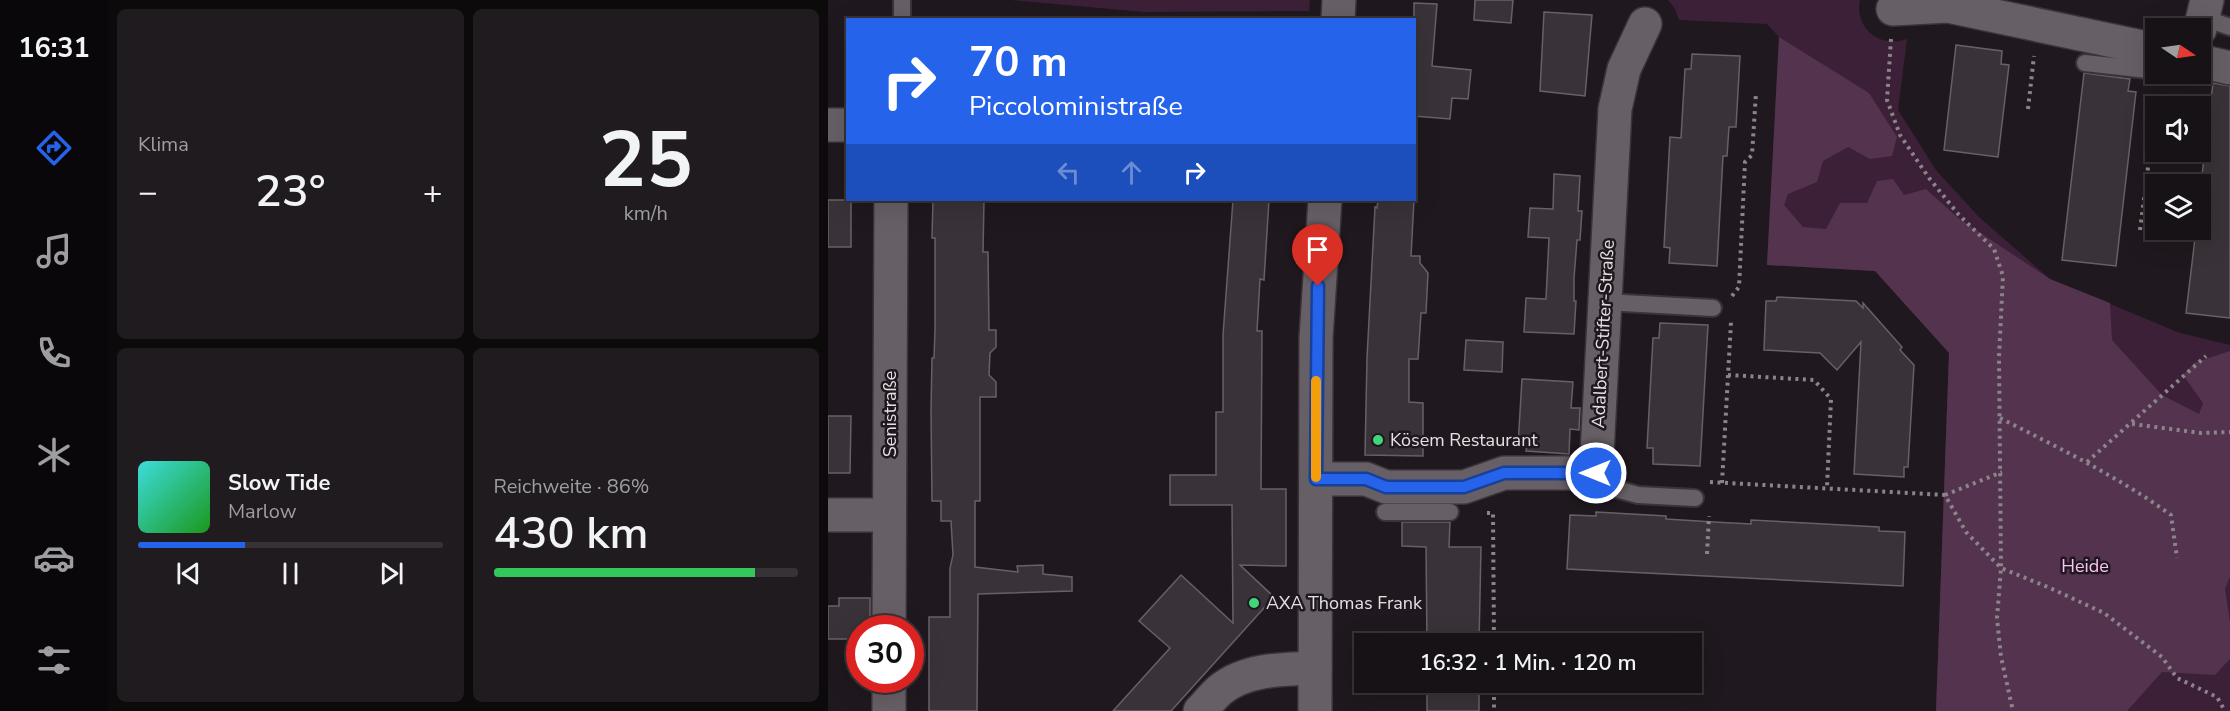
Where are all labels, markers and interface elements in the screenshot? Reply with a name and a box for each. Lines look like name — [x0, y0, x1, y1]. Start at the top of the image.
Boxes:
north arrow — [2145, 18, 2211, 84]
map controls — [2145, 18, 2211, 240]
text: 16:31 — [18, 30, 90, 67]
text: 70 m — [969, 34, 1068, 91]
icon: right — [870, 42, 948, 120]
text: Piccoloministraße — [969, 88, 1183, 125]
button: sound — [2145, 96, 2211, 162]
text: 25 — [599, 107, 693, 214]
icon: directions — [33, 127, 75, 169]
text: Klima — [138, 131, 189, 158]
icon: left — [1052, 156, 1085, 189]
icon: ahead — [1115, 156, 1148, 189]
icon: right — [1178, 156, 1211, 189]
text: 23° — [255, 161, 326, 222]
text: − — [138, 170, 158, 215]
text: + — [423, 170, 442, 215]
button: layers — [2145, 174, 2211, 240]
text: km/h — [624, 200, 668, 227]
pin — [1292, 224, 1343, 286]
icon: music — [33, 230, 75, 272]
icon: arrive — [1301, 233, 1334, 266]
street label: Adalbert-Stifter-Straße — [1586, 239, 1620, 429]
icon: phone — [33, 332, 75, 374]
street label: Senistraße — [878, 371, 902, 457]
place label: Kösem Restaurant — [1390, 428, 1538, 452]
marker: Kösem Restaurant — [1371, 433, 1385, 447]
icon: climate — [33, 434, 75, 476]
position arrow — [1564, 441, 1628, 505]
text: Slow Tide — [228, 468, 330, 498]
text: Reichweite · 86% — [494, 473, 649, 500]
text: Marlow — [228, 498, 296, 525]
text: 430 km — [494, 503, 649, 564]
icon: car — [33, 537, 75, 579]
park label: Heide — [2061, 554, 2109, 578]
icon: previous — [172, 557, 205, 590]
icon: pause — [274, 557, 307, 590]
icon: next — [375, 557, 408, 590]
place label: AXA Thomas Frank — [1266, 591, 1423, 615]
marker: AXA Thomas Frank — [1247, 596, 1261, 610]
speed limit sign: 30 — [846, 615, 924, 693]
icon: filters — [33, 639, 75, 681]
text: 16:32 · 1 Min. · 120 m — [1419, 648, 1637, 678]

